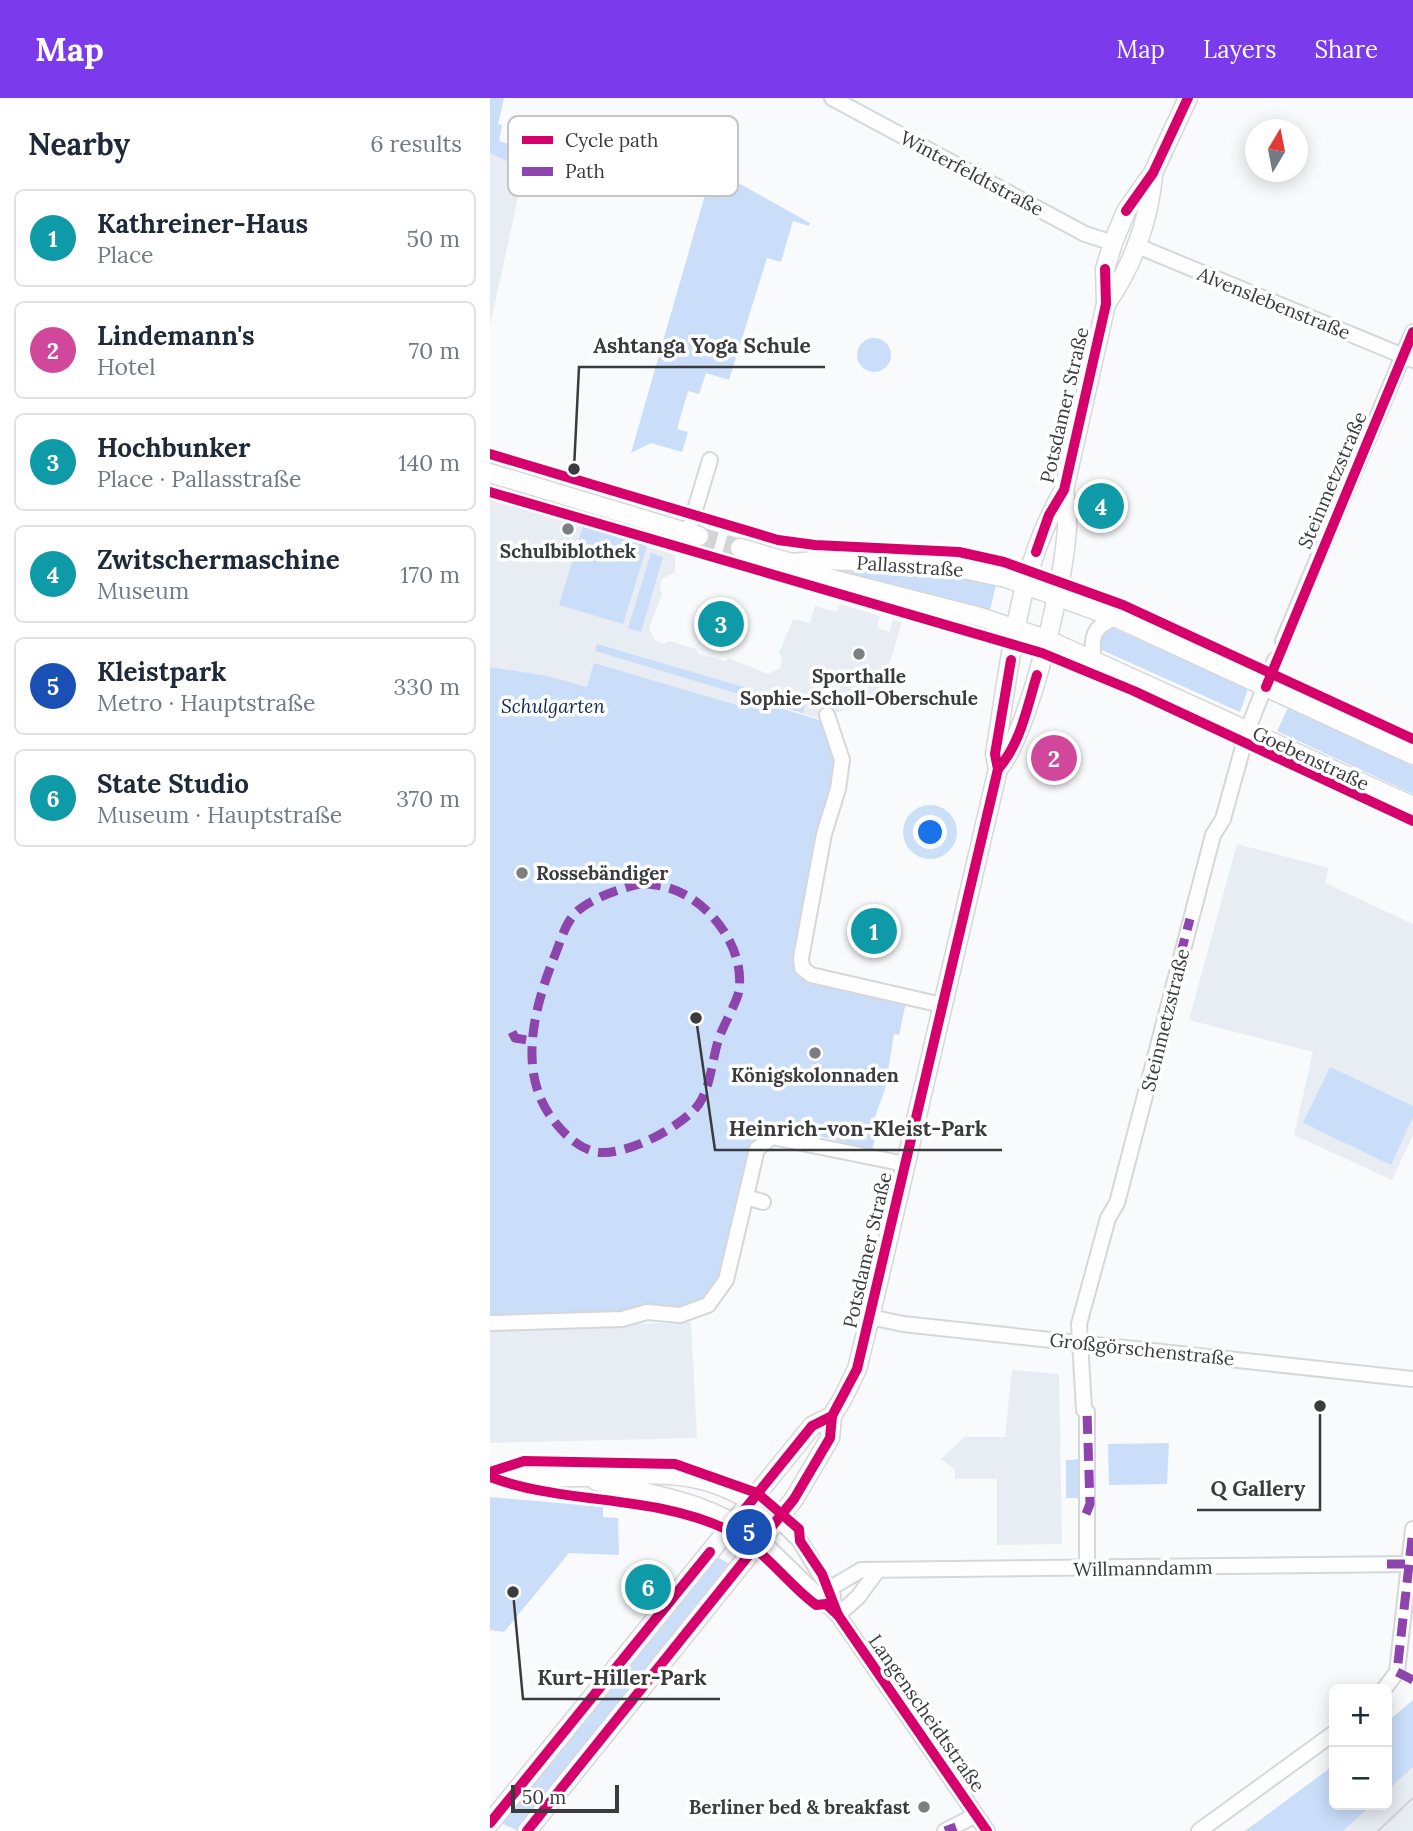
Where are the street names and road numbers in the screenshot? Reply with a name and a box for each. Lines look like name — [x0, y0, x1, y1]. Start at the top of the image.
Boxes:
street label: Winterfeldtstraße — [896, 125, 1048, 221]
street label: Alvenslebenstraße — [1193, 261, 1354, 345]
street label: Potsdamer Straße — [1034, 325, 1094, 485]
street label: Steinmetzstraße — [1292, 408, 1372, 552]
street label: Pallasstraße — [856, 550, 964, 582]
street label: Goebenstraße — [1249, 720, 1373, 796]
street label: Steinmetzstraße — [1136, 946, 1194, 1094]
street label: Potsdamer Straße — [837, 1170, 897, 1330]
street label: Großgörschenstraße — [1048, 1327, 1236, 1371]
street label: Willmanndamm — [1073, 1555, 1213, 1581]
street label: Langenscheidtstraße — [864, 1630, 990, 1796]

